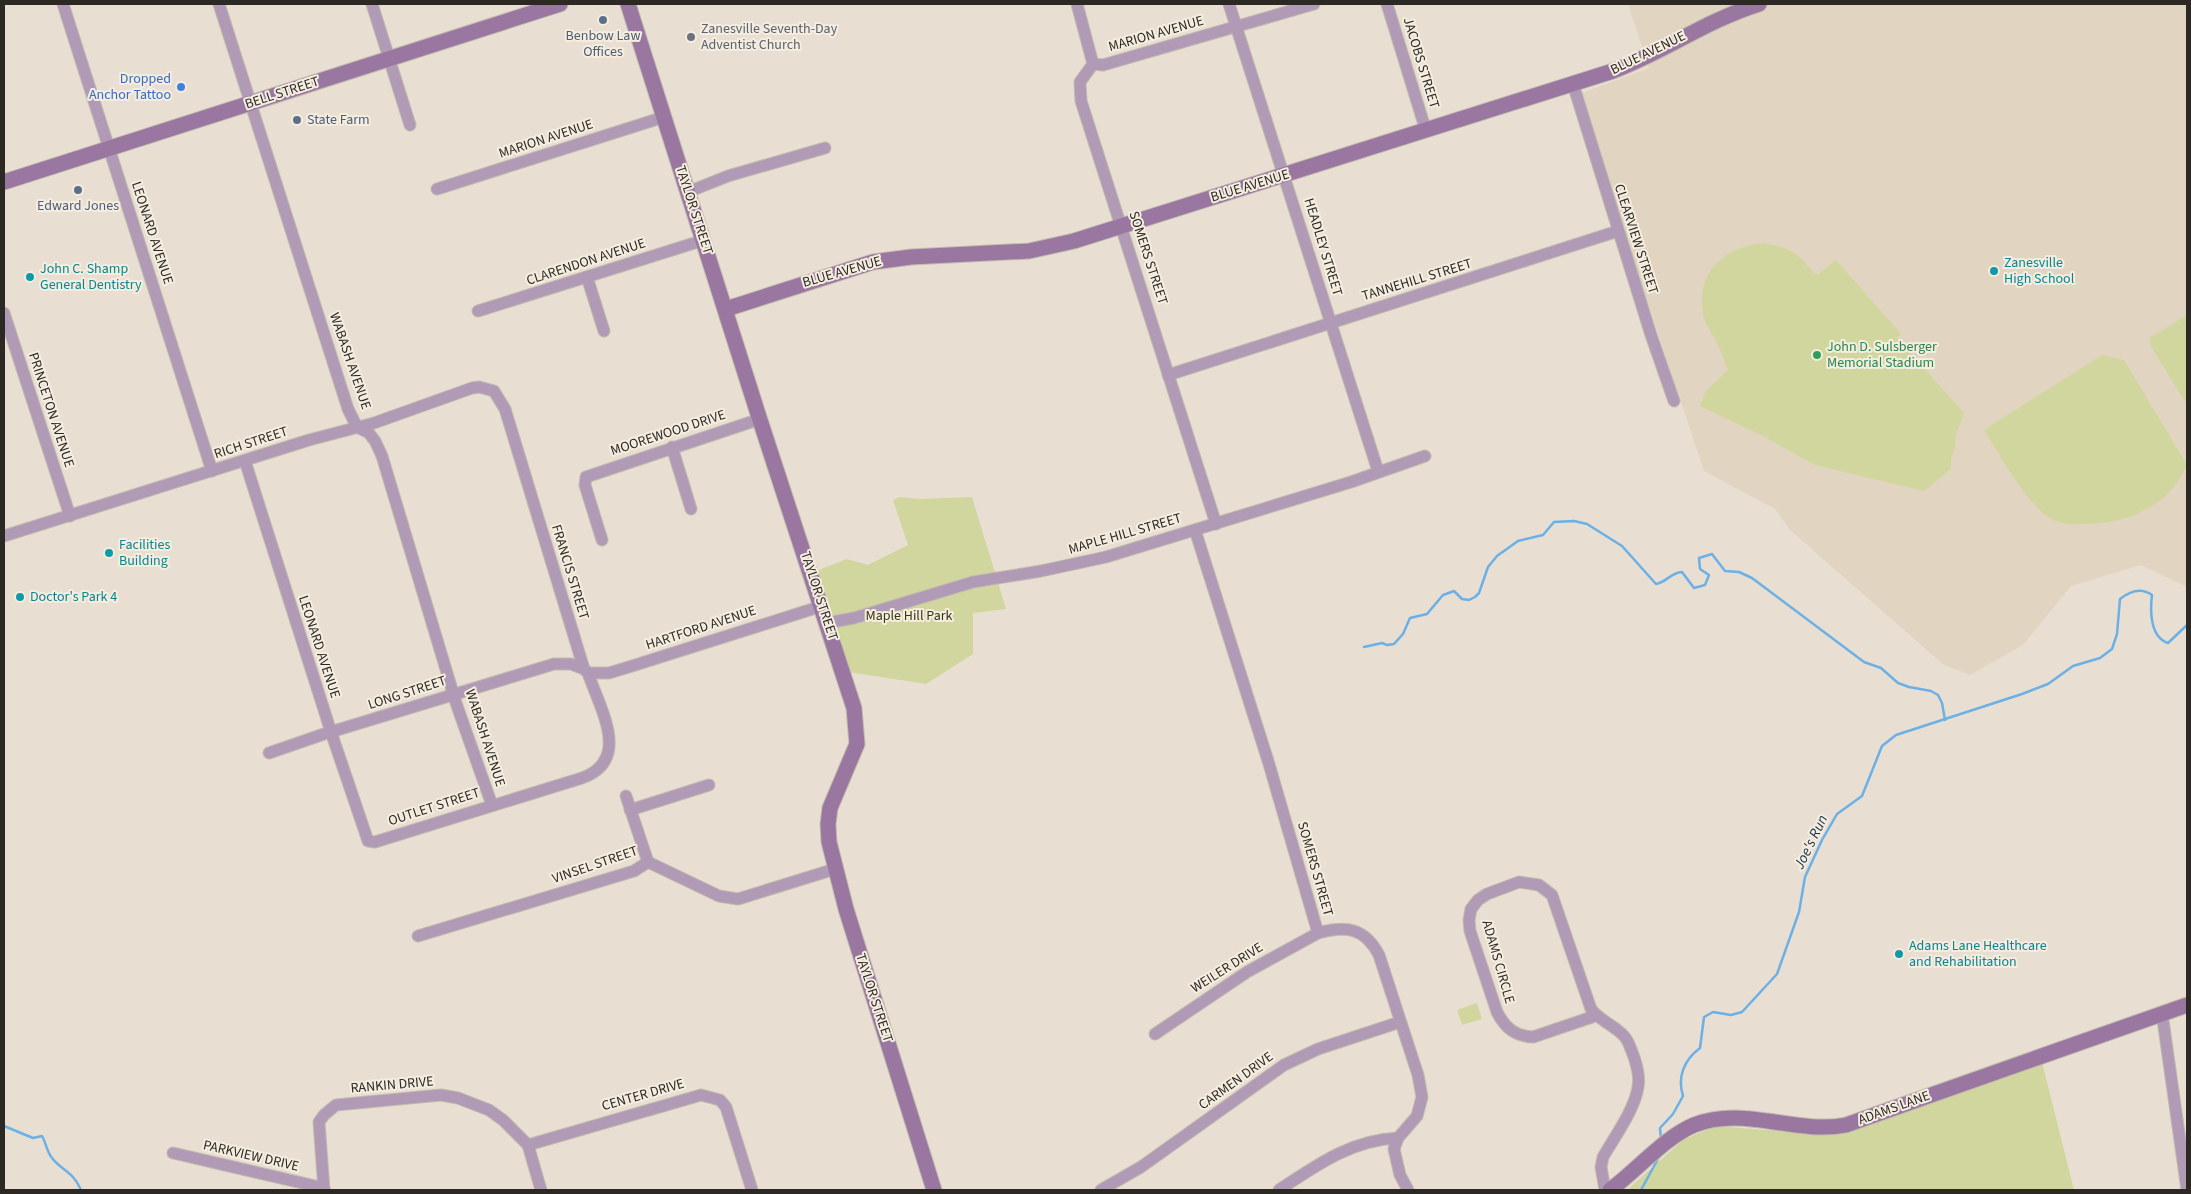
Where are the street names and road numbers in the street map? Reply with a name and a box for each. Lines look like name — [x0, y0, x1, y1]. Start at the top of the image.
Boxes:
street label: MARION AVENUE — [1106, 11, 1206, 57]
street label: JACOBS STREET — [1398, 15, 1444, 111]
street label: BLUE AVENUE — [1607, 26, 1689, 80]
street label: BELL STREET — [242, 71, 322, 114]
street label: MARION AVENUE — [496, 114, 596, 164]
street label: TAYLOR STREET — [670, 163, 718, 258]
street label: BLUE AVENUE — [1208, 165, 1292, 207]
street label: LEONARD AVENUE — [126, 179, 178, 287]
street label: CLEARVIEW STREET — [1609, 181, 1663, 297]
street label: HEADLEY STREET — [1299, 196, 1348, 299]
street label: SOMERS STREET — [1123, 209, 1173, 308]
street label: CLARENDON AVENUE — [524, 233, 648, 291]
street label: BLUE AVENUE — [800, 251, 884, 293]
street label: TANNEHILL STREET — [1359, 254, 1475, 306]
street label: WABASH AVENUE — [324, 310, 376, 412]
street label: PRINCETON AVENUE — [23, 350, 79, 470]
street label: MOOREWOOD DRIVE — [608, 405, 728, 461]
street label: RICH STREET — [212, 422, 291, 464]
street label: MAPLE HILL STREET — [1066, 508, 1184, 560]
street label: FRANCIS STREET — [546, 522, 594, 622]
street label: TAYLOR STREET — [795, 549, 843, 644]
street label: LEONARD AVENUE — [293, 593, 345, 701]
street label: HARTFORD AVENUE — [643, 601, 759, 655]
street label: LONG STREET — [365, 671, 449, 715]
street label: WABASH AVENUE — [460, 687, 510, 789]
street label: OUTLET STREET — [386, 783, 483, 831]
street label: SOMERS STREET — [1292, 819, 1338, 919]
street label: VINSEL STREET — [550, 841, 641, 889]
street label: ADAMS CIRCLE — [1477, 918, 1519, 1006]
street label: WEILER DRIVE — [1187, 938, 1267, 998]
street label: TAYLOR STREET — [850, 951, 898, 1046]
street label: CARMEN DRIVE — [1195, 1047, 1277, 1115]
street label: RANKIN DRIVE — [350, 1071, 434, 1099]
street label: CENTER DRIVE — [599, 1074, 687, 1116]
street label: ADAMS LANE — [1855, 1086, 1933, 1130]
street label: PARKVIEW DRIVE — [201, 1135, 301, 1177]

